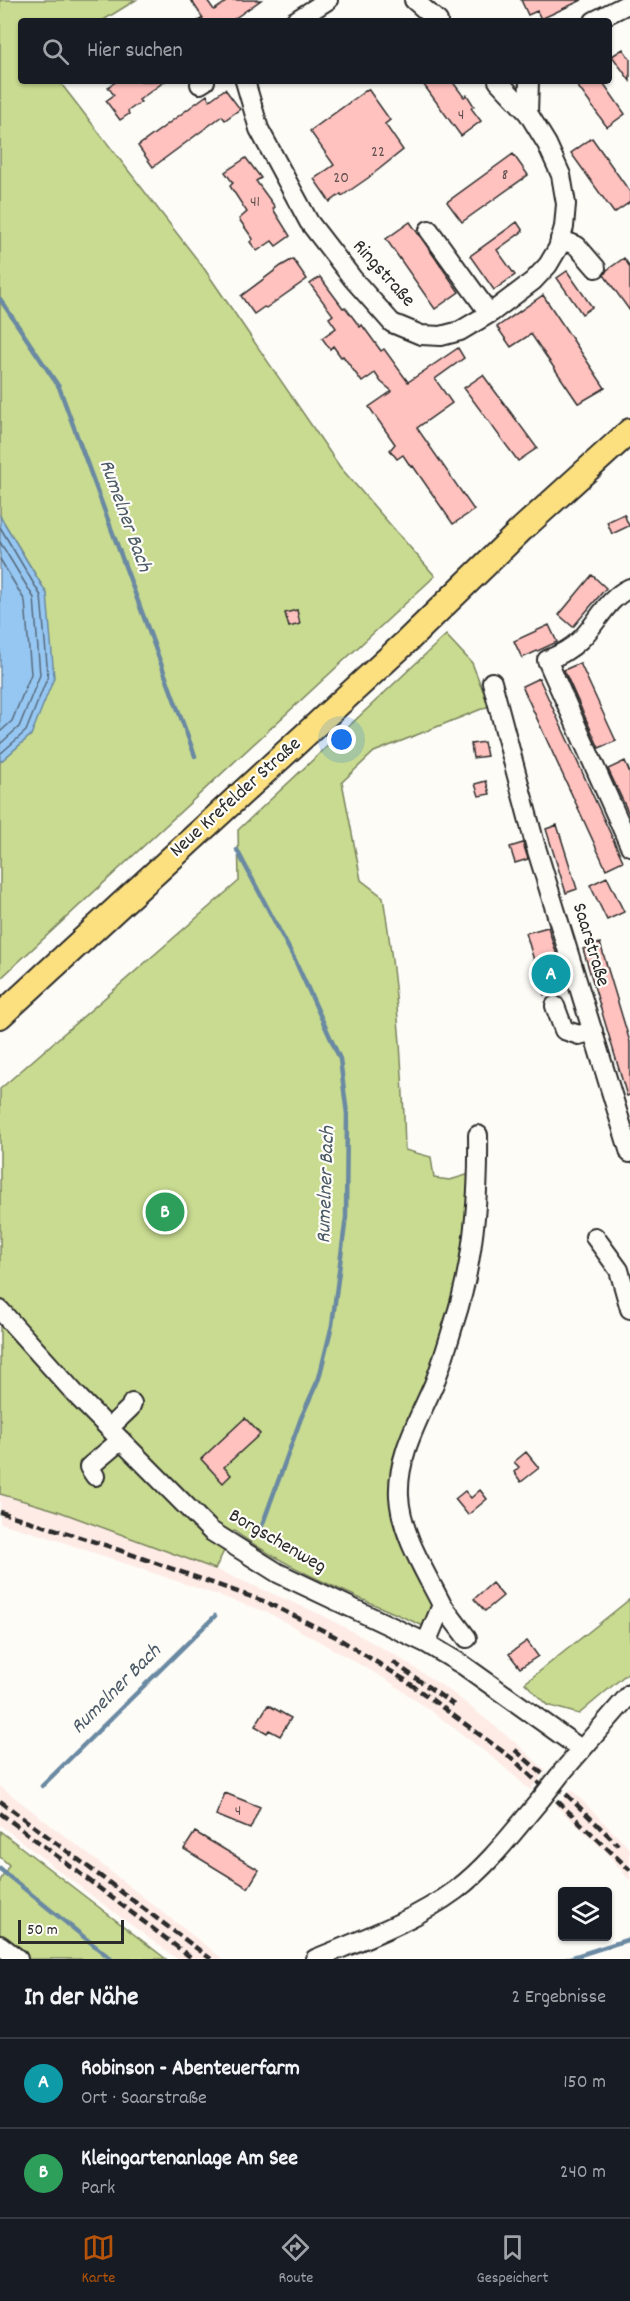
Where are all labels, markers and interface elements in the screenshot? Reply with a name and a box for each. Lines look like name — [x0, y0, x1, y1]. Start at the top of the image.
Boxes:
search box — [18, 18, 612, 84]
icon: search — [39, 35, 72, 68]
text: Hier suchen — [87, 36, 183, 67]
house number: 4 — [458, 104, 464, 127]
house number: 22 — [371, 141, 385, 164]
house number: 8 — [502, 164, 508, 187]
house number: 20 — [333, 167, 349, 190]
house number: 41 — [250, 191, 260, 214]
street label: Ringstraße — [345, 234, 421, 314]
water label: Rumelner Bach — [90, 456, 159, 578]
your location — [327, 725, 356, 754]
street label: Neue Krefelder Straße — [164, 731, 308, 865]
street label: Saarstraße — [564, 900, 616, 990]
pin: A — [532, 952, 570, 996]
water label: Rumelner Bach — [310, 1124, 344, 1244]
pin: B — [146, 1190, 184, 1234]
street label: Borgschenweg — [223, 1503, 331, 1581]
water label: Rumelner Bach — [65, 1637, 170, 1742]
house number: 4 — [235, 1800, 241, 1823]
map controls — [558, 1887, 612, 1941]
button: layers — [558, 1887, 612, 1941]
scale bar — [18, 1917, 124, 1944]
text: 50 m — [27, 1919, 58, 1942]
text: In der Nähe — [24, 1980, 138, 2017]
text: 2 Ergebnisse — [511, 1984, 606, 2012]
text: Robinson - Abenteuerfarm — [81, 2054, 300, 2085]
text: A — [38, 2069, 49, 2097]
text: 150 m — [563, 2069, 606, 2097]
text: Ort · Saarstraße — [81, 2085, 207, 2113]
text: Kleingartenanlage Am See — [81, 2144, 298, 2175]
text: B — [39, 2159, 48, 2187]
text: 240 m — [560, 2159, 606, 2187]
text: Park — [81, 2175, 115, 2203]
tab: Karte — [82, 2231, 115, 2290]
tab: Route — [279, 2231, 313, 2290]
tab: Gespeichert — [477, 2231, 548, 2290]

